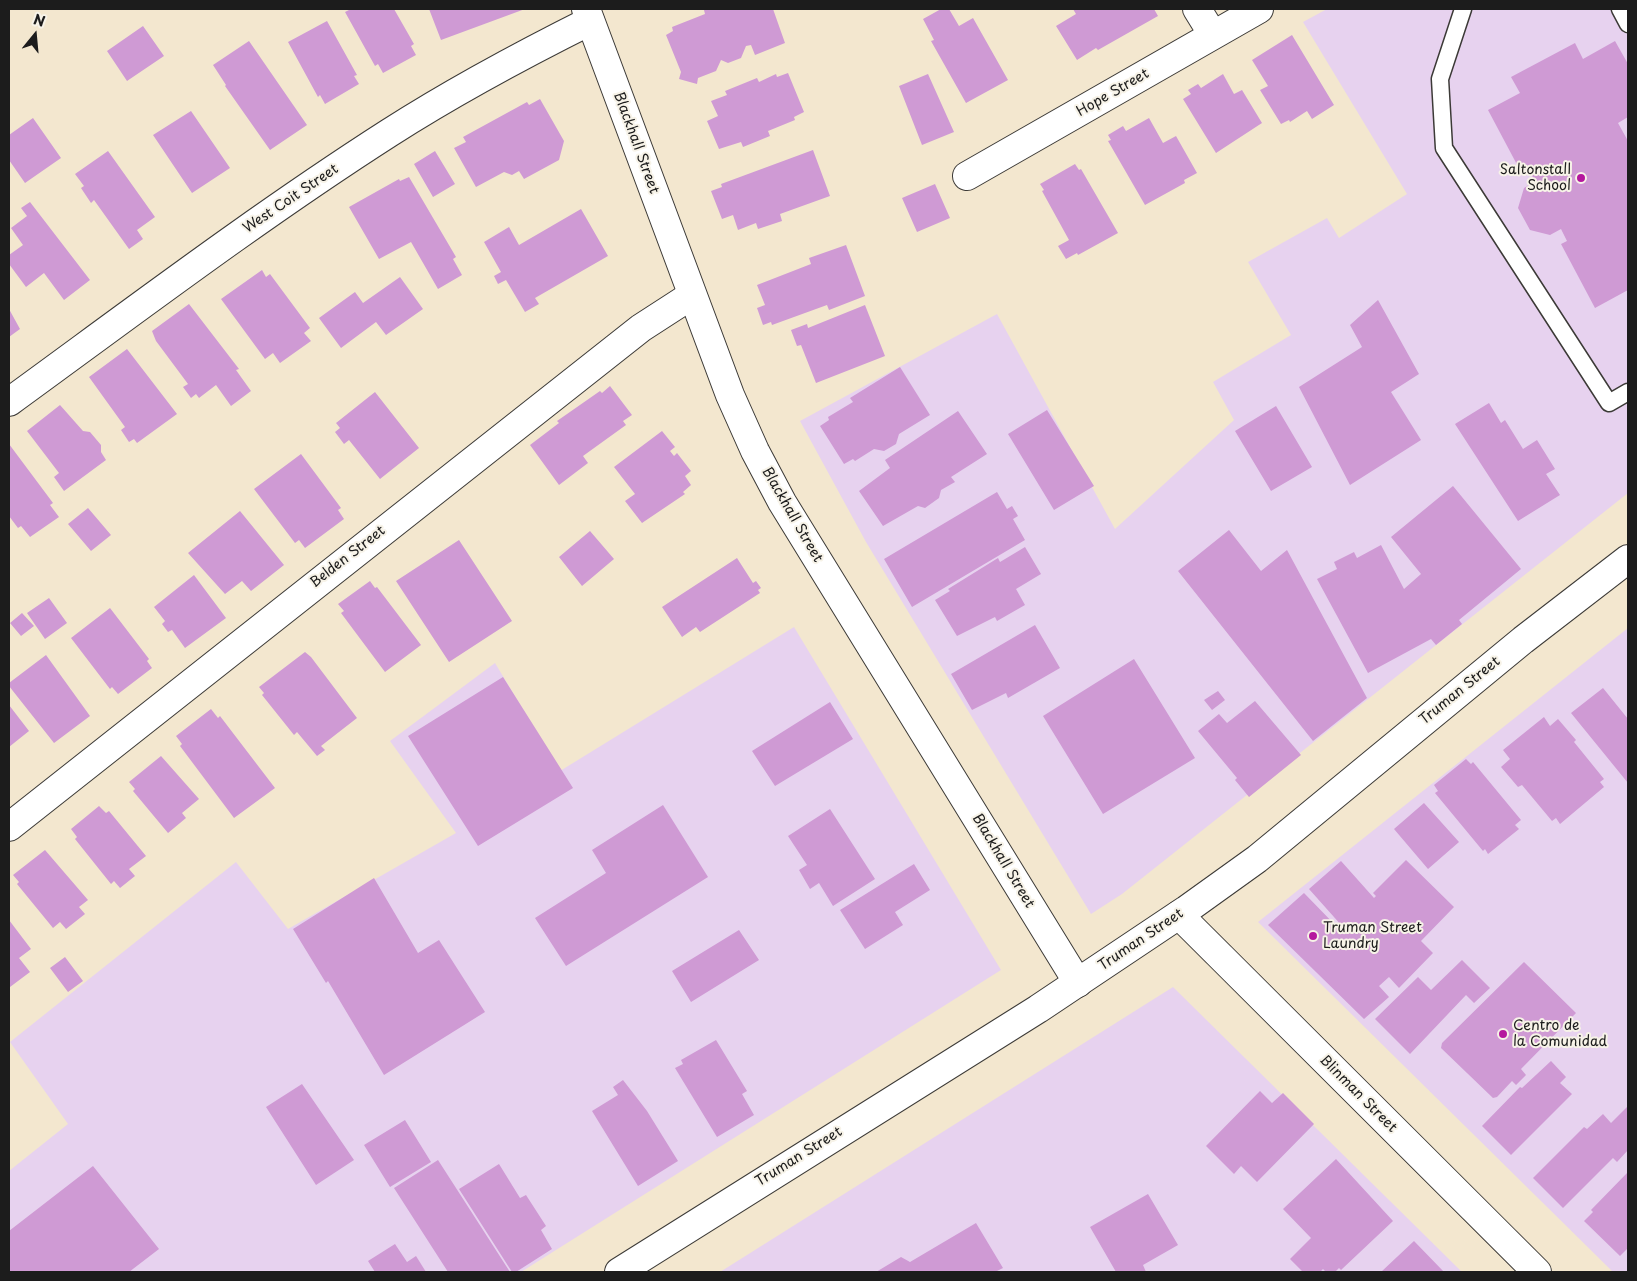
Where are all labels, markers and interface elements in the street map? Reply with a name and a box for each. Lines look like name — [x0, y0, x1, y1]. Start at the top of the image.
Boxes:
text: N — [31, 9, 48, 32]
north arrow — [10, 10, 60, 60]
street label: Hope Street — [1074, 66, 1152, 120]
street label: Blackhall Street — [610, 90, 662, 196]
street label: West Coit Street — [240, 161, 342, 237]
place label: Saltonstall School — [1500, 162, 1571, 194]
marker: Saltonstall School — [1575, 172, 1587, 184]
street label: Blackhall Street — [758, 464, 826, 566]
street label: Belden Street — [307, 522, 389, 592]
street label: Truman Street — [1416, 653, 1504, 729]
street label: Blackhall Street — [968, 811, 1038, 911]
street label: Truman Street — [1095, 905, 1187, 975]
place label: Truman Street Laundry — [1323, 920, 1422, 952]
marker: Truman Street Laundry — [1307, 930, 1319, 942]
place label: Centro de la Comunidad — [1513, 1018, 1607, 1050]
marker: Centro de la Comunidad — [1497, 1028, 1509, 1040]
street label: Blinman Street — [1316, 1052, 1400, 1136]
street label: Truman Street — [753, 1124, 845, 1190]

